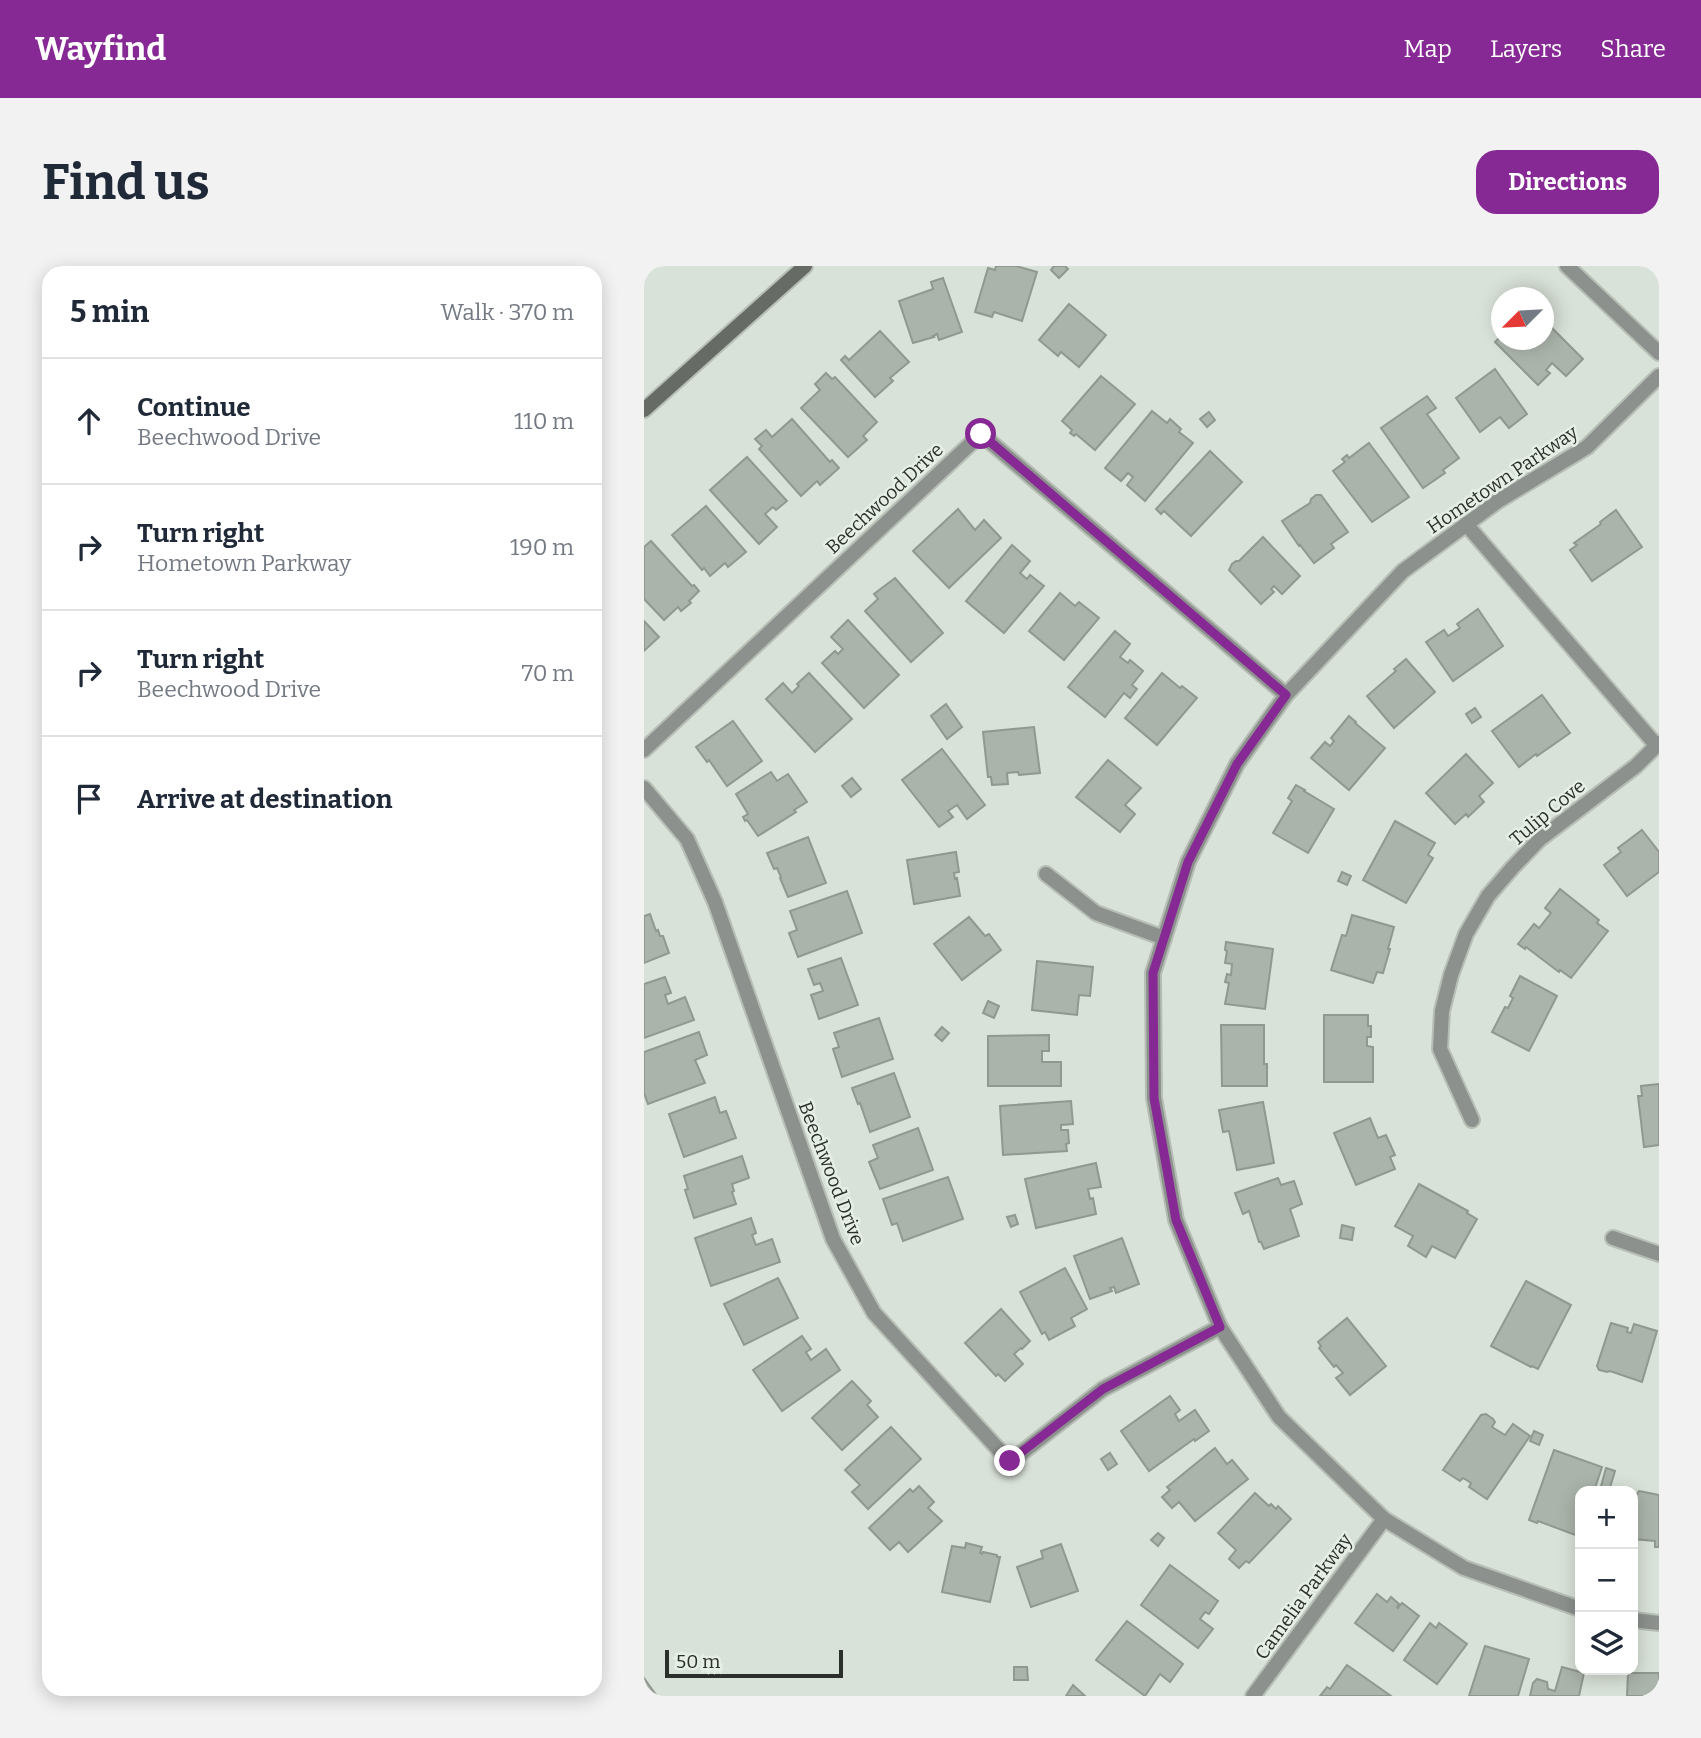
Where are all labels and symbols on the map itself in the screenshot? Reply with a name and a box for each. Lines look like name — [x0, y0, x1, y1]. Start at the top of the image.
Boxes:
north arrow — [1491, 287, 1554, 350]
route start — [965, 418, 996, 449]
street label: Hometown Parkway — [1423, 420, 1583, 538]
street label: Beechwood Drive — [821, 438, 948, 559]
street label: Tulip Cove — [1505, 774, 1590, 850]
street label: Beechwood Drive — [794, 1098, 870, 1248]
route end — [994, 1445, 1025, 1476]
street label: Camelia Parkway — [1250, 1528, 1357, 1664]
scale bar — [665, 1647, 844, 1679]

